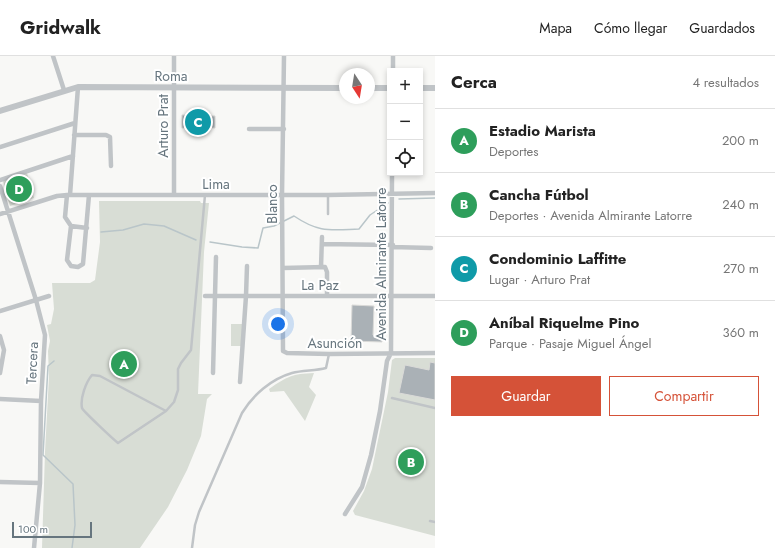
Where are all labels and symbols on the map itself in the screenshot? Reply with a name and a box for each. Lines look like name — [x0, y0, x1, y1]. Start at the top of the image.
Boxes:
street label: Roma — [154, 66, 188, 86]
north arrow — [339, 68, 375, 104]
street label: Arturo Prat — [153, 94, 173, 158]
pin: C — [185, 107, 211, 137]
pin: D — [6, 174, 32, 204]
street label: Lima — [202, 174, 230, 194]
street label: Blanco — [262, 184, 282, 224]
street label: Avenida Almirante Latorre — [371, 188, 391, 340]
street label: La Paz — [301, 275, 339, 295]
your location — [268, 314, 288, 334]
street label: Asunción — [308, 333, 362, 353]
street label: Tercera — [21, 341, 43, 385]
pin: A — [111, 349, 137, 379]
pin: B — [398, 447, 424, 477]
scale bar — [12, 520, 92, 539]

